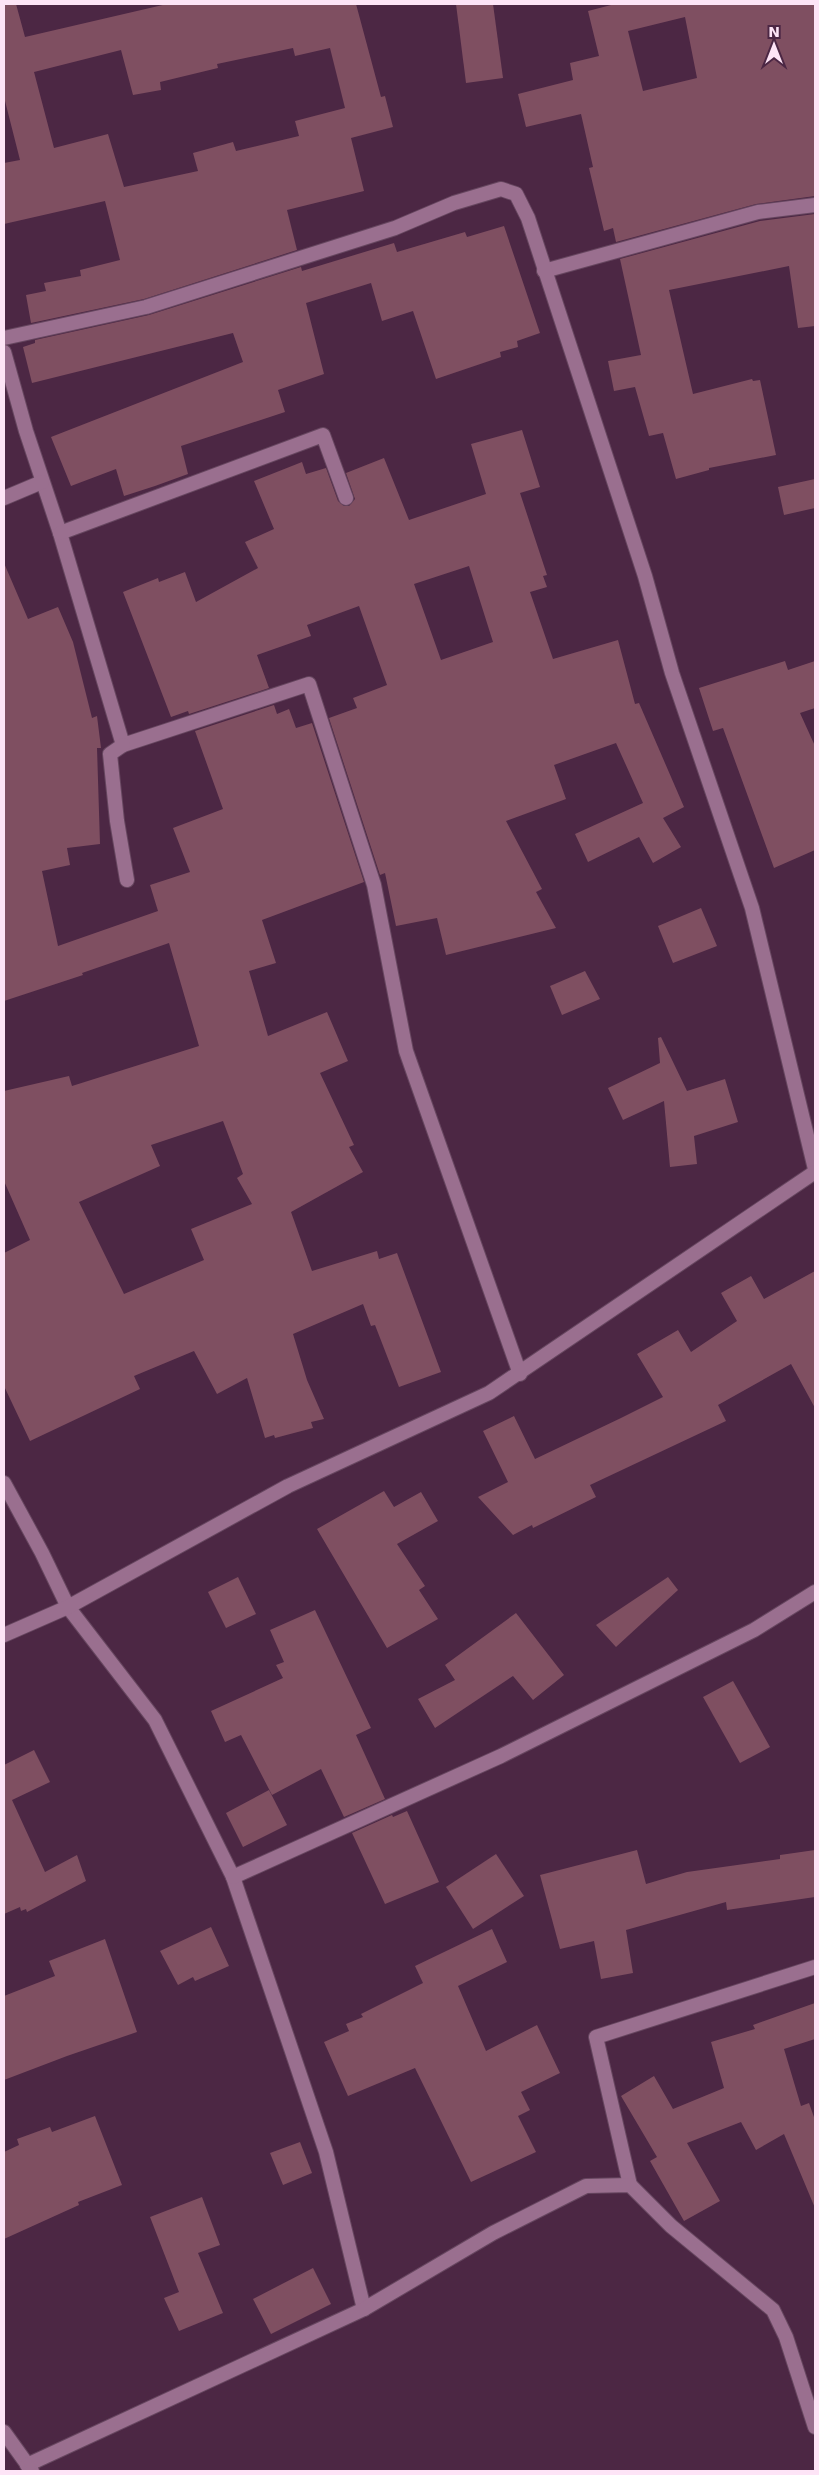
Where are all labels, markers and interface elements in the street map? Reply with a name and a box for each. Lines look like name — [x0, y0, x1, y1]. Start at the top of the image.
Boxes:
north arrow — [749, 20, 799, 70]
text: N — [768, 24, 780, 40]

